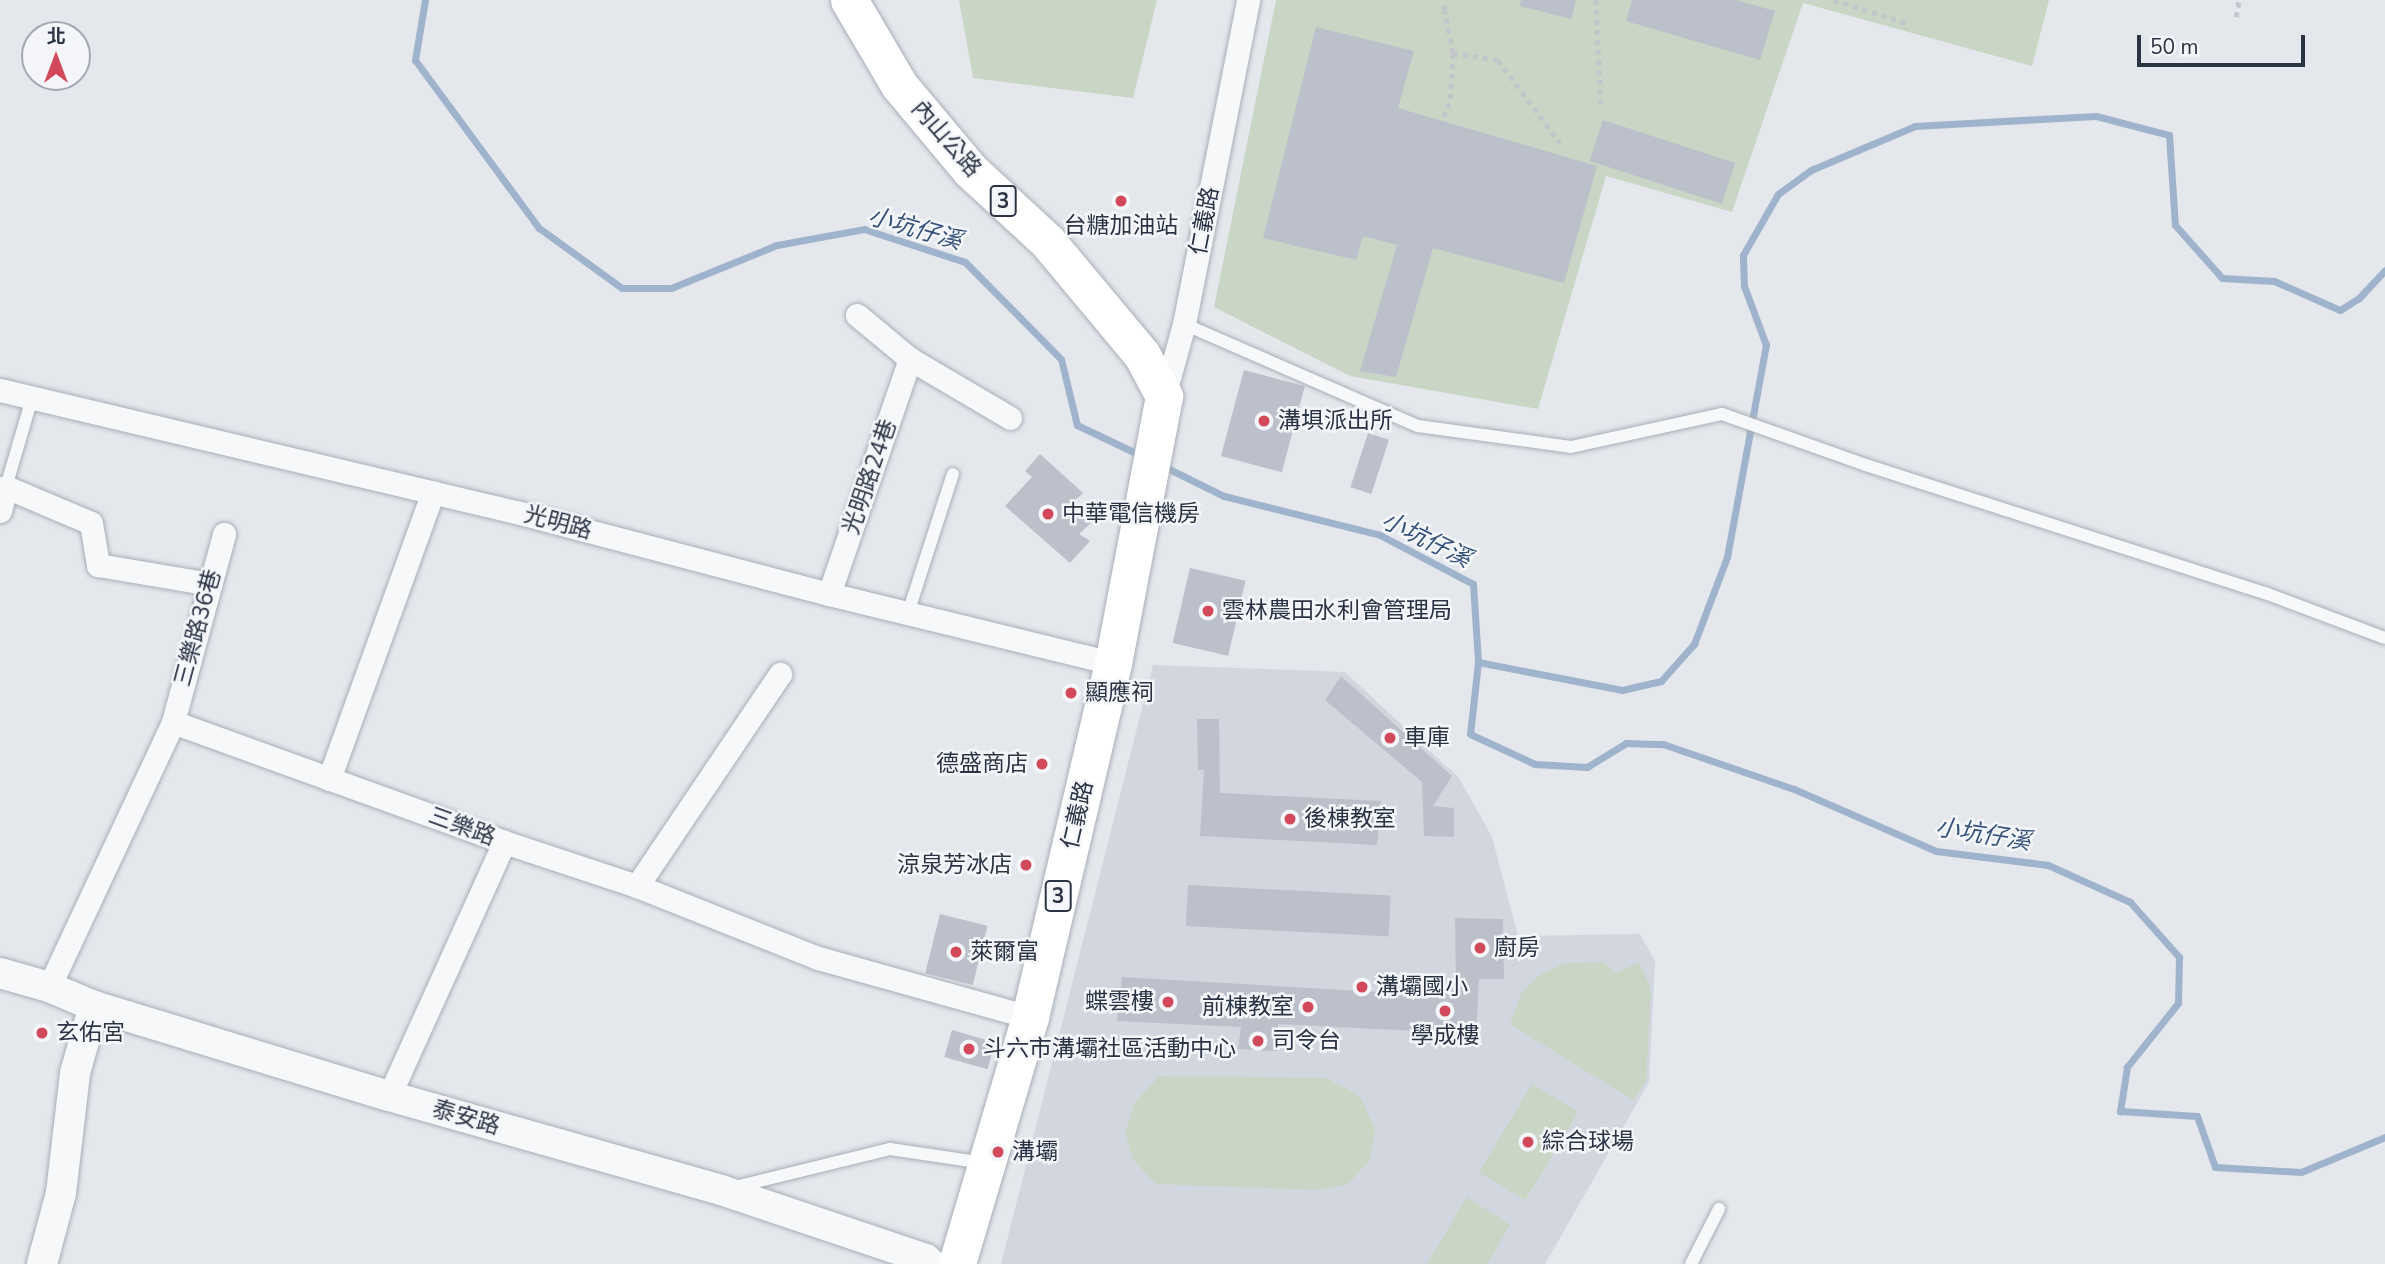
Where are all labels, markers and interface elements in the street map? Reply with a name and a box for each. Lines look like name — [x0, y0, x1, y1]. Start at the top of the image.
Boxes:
north arrow — [21, 21, 91, 91]
scale bar — [2140, 21, 2308, 65]
text: 北 — [46, 24, 66, 50]
text: 50 m — [2150, 33, 2199, 61]
street label: 內山公路 — [905, 95, 987, 183]
road number: 3 — [989, 184, 1017, 218]
street label: 仁義路 — [1185, 185, 1225, 257]
marker: 台糖加油站 — [1113, 193, 1129, 209]
water label: 小坑仔溪 — [865, 202, 965, 256]
place label: 台糖加油站 — [1064, 212, 1178, 240]
place label: 溝埧派出所 — [1278, 407, 1393, 435]
marker: 溝埧派出所 — [1256, 413, 1272, 429]
street label: 光明路24巷 — [837, 416, 903, 538]
place label: 中華電信機房 — [1062, 500, 1200, 528]
street label: 光明路 — [521, 501, 595, 545]
marker: 中華電信機房 — [1040, 506, 1056, 522]
water label: 小坑仔溪 — [1377, 506, 1475, 574]
street label: 三樂路36巷 — [169, 567, 227, 689]
place label: 雲林農田水利會管理局 — [1222, 597, 1452, 625]
marker: 雲林農田水利會管理局 — [1200, 603, 1216, 619]
place label: 顯應祠 — [1085, 679, 1154, 707]
marker: 顯應祠 — [1063, 685, 1079, 701]
place label: 車庫 — [1404, 724, 1450, 752]
marker: 車庫 — [1382, 730, 1398, 746]
place label: 德盛商店 — [936, 750, 1028, 778]
marker: 德盛商店 — [1034, 756, 1050, 772]
street label: 仁義路 — [1057, 778, 1099, 852]
street label: 三樂路 — [425, 802, 499, 852]
place label: 後棟教室 — [1304, 805, 1396, 833]
marker: 後棟教室 — [1282, 811, 1298, 827]
water label: 小坑仔溪 — [1933, 813, 2033, 857]
place label: 涼泉芳冰店 — [897, 851, 1012, 879]
marker: 涼泉芳冰店 — [1018, 857, 1034, 873]
road number: 3 — [1044, 878, 1072, 914]
place label: 廚房 — [1494, 934, 1540, 962]
place label: 萊爾富 — [970, 938, 1039, 966]
marker: 廚房 — [1472, 940, 1488, 956]
marker: 萊爾富 — [948, 944, 964, 960]
place label: 溝壩國小 — [1376, 973, 1468, 1001]
marker: 溝壩國小 — [1354, 979, 1370, 995]
place label: 蝶雲樓 — [1085, 988, 1154, 1016]
place label: 前棟教室 — [1202, 993, 1294, 1021]
marker: 蝶雲樓 — [1160, 994, 1176, 1010]
marker: 前棟教室 — [1300, 999, 1316, 1015]
marker: 學成樓 — [1437, 1003, 1453, 1019]
place label: 玄佑宮 — [56, 1019, 125, 1047]
place label: 學成樓 — [1411, 1022, 1479, 1050]
marker: 玄佑宮 — [34, 1025, 50, 1041]
place label: 司令台 — [1272, 1027, 1341, 1055]
marker: 司令台 — [1250, 1033, 1266, 1049]
place label: 斗六市溝壩社區活動中心 — [983, 1035, 1236, 1063]
marker: 斗六市溝壩社區活動中心 — [961, 1041, 977, 1057]
street label: 泰安路 — [429, 1095, 503, 1141]
place label: 綜合球場 — [1542, 1128, 1634, 1156]
marker: 綜合球場 — [1520, 1134, 1536, 1150]
place label: 溝壩 — [1012, 1138, 1058, 1166]
marker: 溝壩 — [990, 1144, 1006, 1160]

